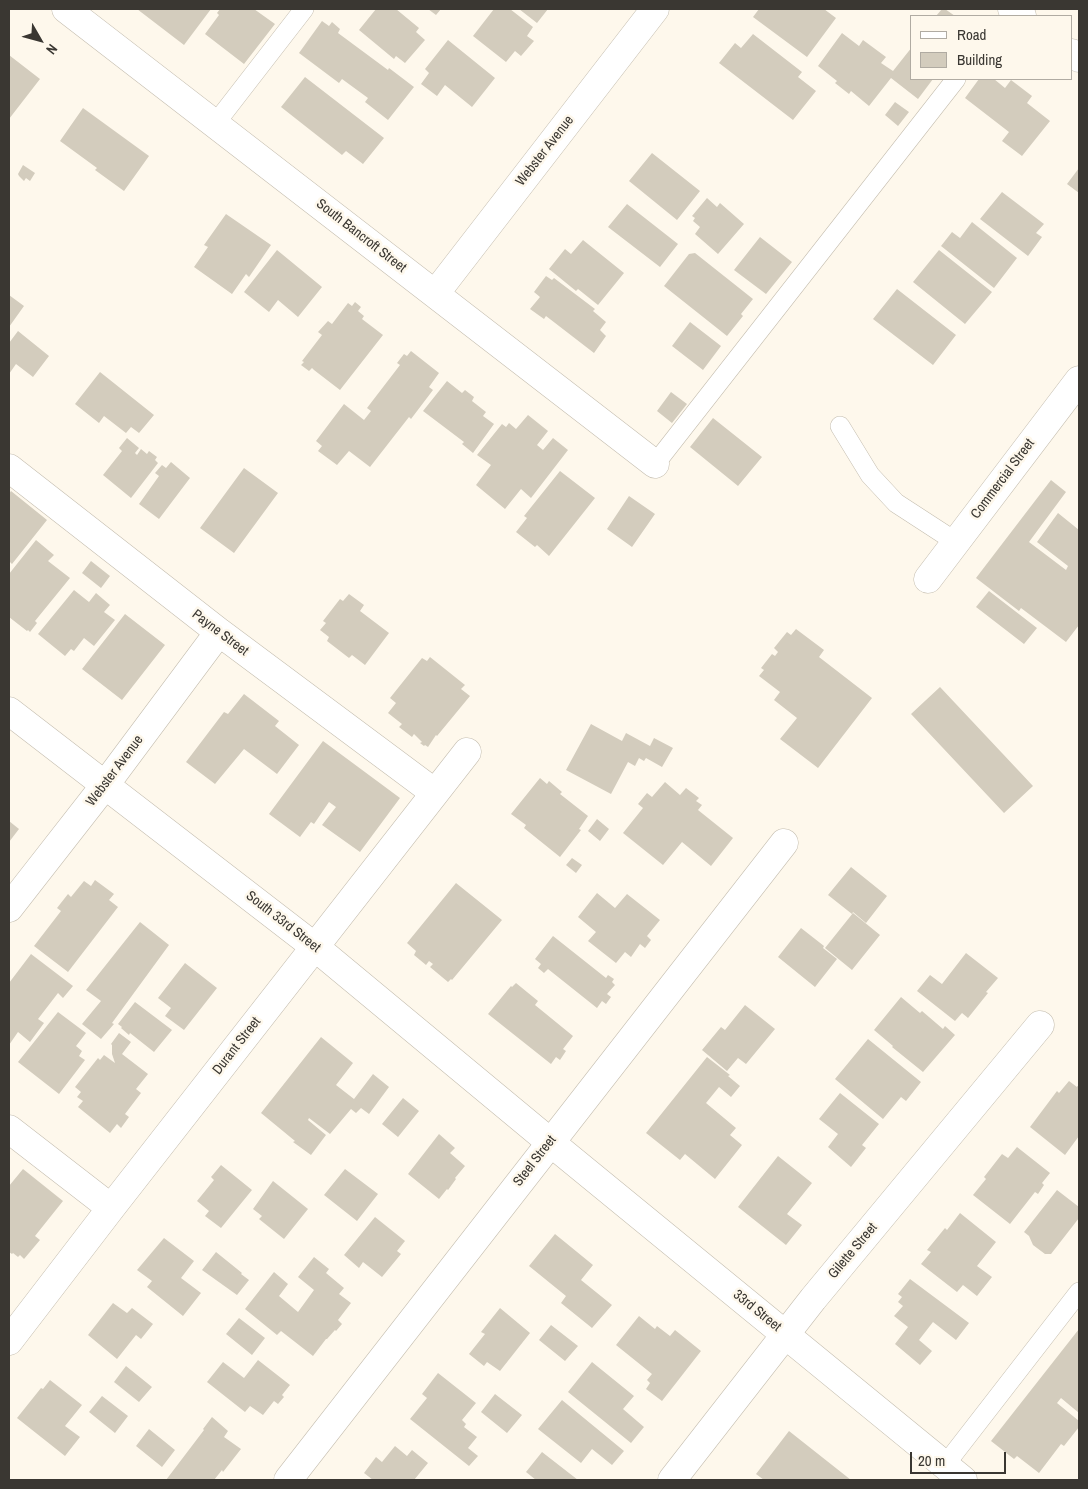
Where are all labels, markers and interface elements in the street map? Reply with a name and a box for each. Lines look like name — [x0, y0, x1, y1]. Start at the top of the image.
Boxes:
north arrow — [15, 15, 65, 65]
legend — [910, 15, 1073, 80]
text: Road — [957, 24, 986, 45]
text: N — [42, 40, 61, 58]
text: Building — [957, 49, 1002, 70]
street label: Webster Avenue — [512, 113, 578, 189]
street label: South Bancroft Street — [313, 196, 409, 276]
street label: Commercial Street — [967, 436, 1039, 522]
street label: Payne Street — [188, 606, 252, 660]
street label: Webster Avenue — [83, 732, 147, 810]
street label: South 33rd Street — [242, 888, 324, 956]
street label: Durant Street — [209, 1014, 265, 1078]
street label: Steel Street — [510, 1132, 560, 1190]
street label: Gilette Street — [825, 1220, 881, 1282]
street label: 33rd Street — [730, 1287, 784, 1335]
scale bar — [913, 1442, 1009, 1474]
text: 20 m — [918, 1450, 945, 1471]

